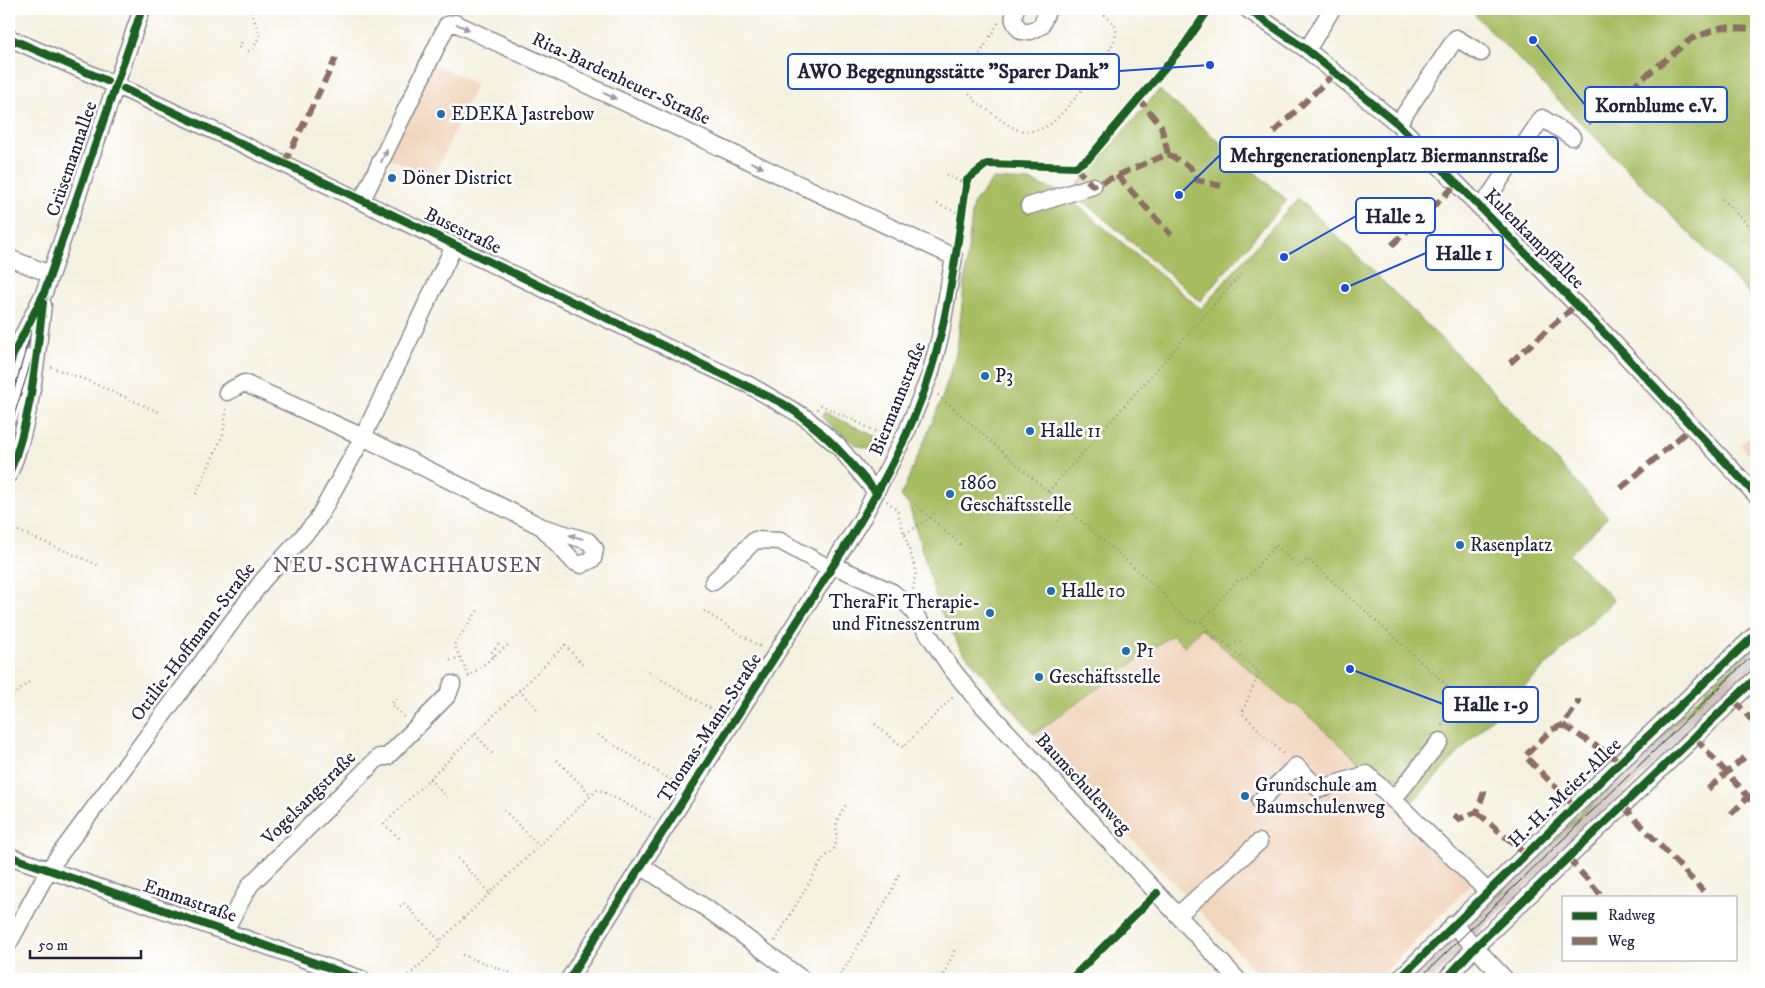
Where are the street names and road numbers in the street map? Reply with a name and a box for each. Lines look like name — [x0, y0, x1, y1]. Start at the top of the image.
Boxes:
street label: Rita-Bardenheuer-Straße — [528, 28, 714, 130]
street label: Crüsemannallee — [42, 98, 103, 220]
street label: Kulenkampffallee — [1479, 184, 1589, 294]
street label: Busestraße — [421, 203, 505, 259]
street label: Biermannstraße — [865, 339, 931, 459]
street label: Ottilie-Hoffmann-Straße — [126, 558, 260, 726]
street label: Thomas-Mann-Straße — [653, 649, 767, 807]
street label: Baumschulenweg — [1030, 729, 1136, 840]
street label: H.-H.-Meier-Allee — [1504, 733, 1626, 853]
street label: Vogelsangstraße — [256, 746, 361, 851]
street label: Emmastraße — [140, 874, 240, 928]

